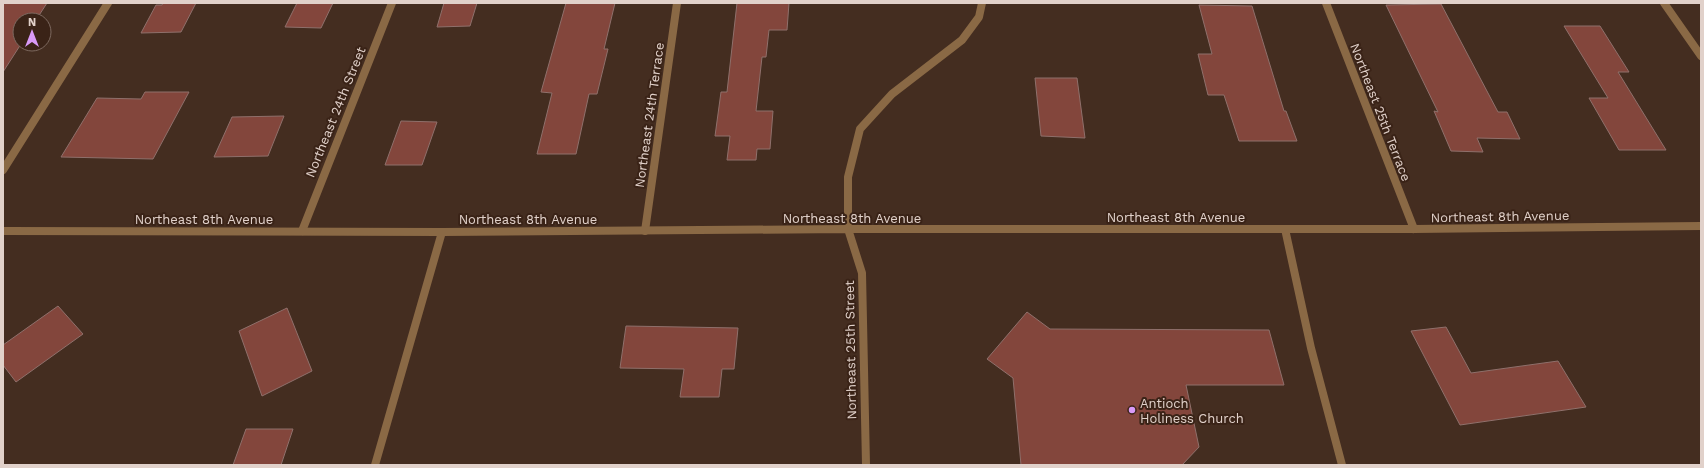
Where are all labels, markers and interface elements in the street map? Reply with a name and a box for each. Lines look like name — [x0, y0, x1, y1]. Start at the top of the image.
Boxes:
north arrow — [12, 12, 52, 52]
text: N — [28, 16, 36, 29]
street label: Northeast 25th Terrace — [1347, 41, 1414, 183]
street label: Northeast 24th Terrace — [632, 42, 667, 189]
street label: Northeast 24th Street — [302, 44, 369, 180]
street label: Northeast 8th Avenue — [1431, 208, 1569, 225]
street label: Northeast 8th Avenue — [1107, 210, 1245, 225]
street label: Northeast 8th Avenue — [783, 211, 921, 226]
street label: Northeast 8th Avenue — [135, 212, 273, 227]
street label: Northeast 8th Avenue — [459, 212, 597, 227]
street label: Northeast 25th Street — [842, 280, 859, 420]
place label: Antioch Holiness Church — [1140, 396, 1244, 426]
marker: Antioch Holiness Church — [1127, 405, 1137, 415]

